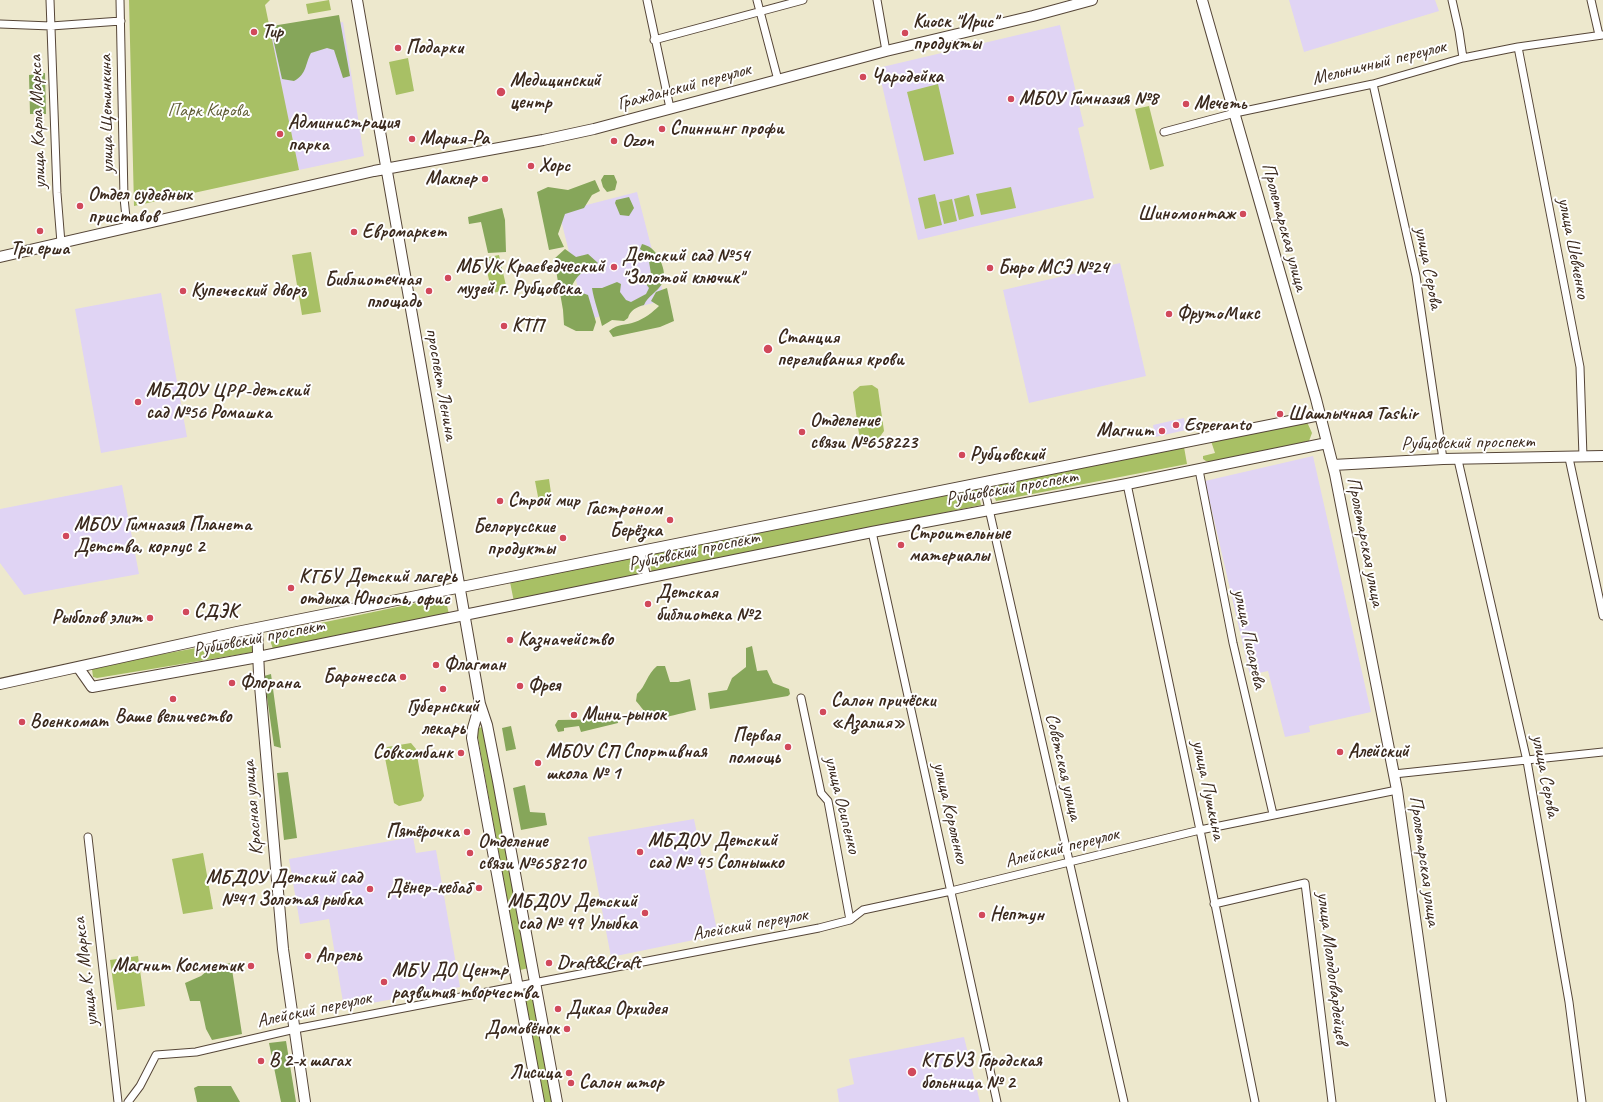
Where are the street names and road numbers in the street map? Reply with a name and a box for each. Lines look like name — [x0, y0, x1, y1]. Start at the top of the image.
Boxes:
street label: Мельничный переулок — [1310, 35, 1448, 91]
street label: улица Щетинкина — [95, 54, 119, 174]
street label: улица Карла Маркса — [24, 55, 52, 189]
street label: Гражданский переулок — [615, 58, 753, 116]
street label: Пролетарская улица — [1256, 161, 1312, 293]
street label: улица Шевченко — [1552, 196, 1594, 300]
street label: улица Серова — [1409, 225, 1447, 311]
street label: проспект Ленина — [420, 326, 462, 442]
street label: Рубцовский проспект — [1401, 430, 1535, 456]
street label: Рубцовский проспект — [944, 465, 1080, 511]
street label: Пролетарская улица — [1341, 475, 1389, 609]
street label: Рубцовский проспект — [626, 526, 762, 576]
street label: улица Писарева — [1227, 587, 1271, 691]
street label: Рубцовский проспект — [191, 614, 327, 662]
street label: Советская улица — [1040, 711, 1086, 823]
street label: улица Серова — [1526, 733, 1564, 819]
street label: улица Пушкина — [1186, 738, 1230, 842]
street label: улица Осипенко — [819, 754, 865, 856]
street label: Красная улица — [238, 760, 268, 856]
street label: улица Короленко — [927, 760, 973, 866]
street label: Пролетарская улица — [1404, 794, 1444, 928]
street label: Алейский переулок — [1003, 823, 1121, 873]
street label: улица Молодогвардейцев — [1311, 891, 1353, 1045]
street label: Алейский переулок — [691, 904, 809, 946]
street label: улица К. Маркса — [68, 916, 104, 1028]
street label: Алейский переулок — [255, 987, 373, 1033]

